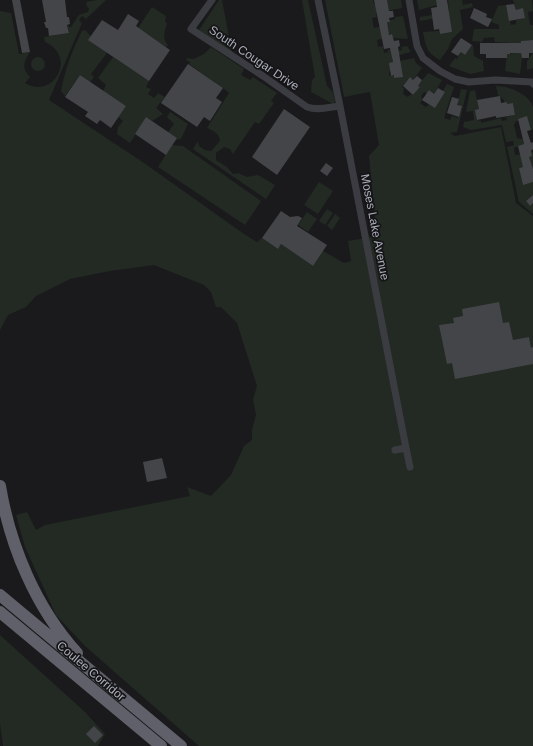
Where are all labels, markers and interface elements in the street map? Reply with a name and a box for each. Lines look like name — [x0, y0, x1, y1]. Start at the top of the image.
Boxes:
street label: South Cougar Drive — [206, 23, 302, 93]
street label: Moses Lake Avenue — [358, 173, 392, 282]
street label: Coulee Corridor — [54, 638, 128, 704]

